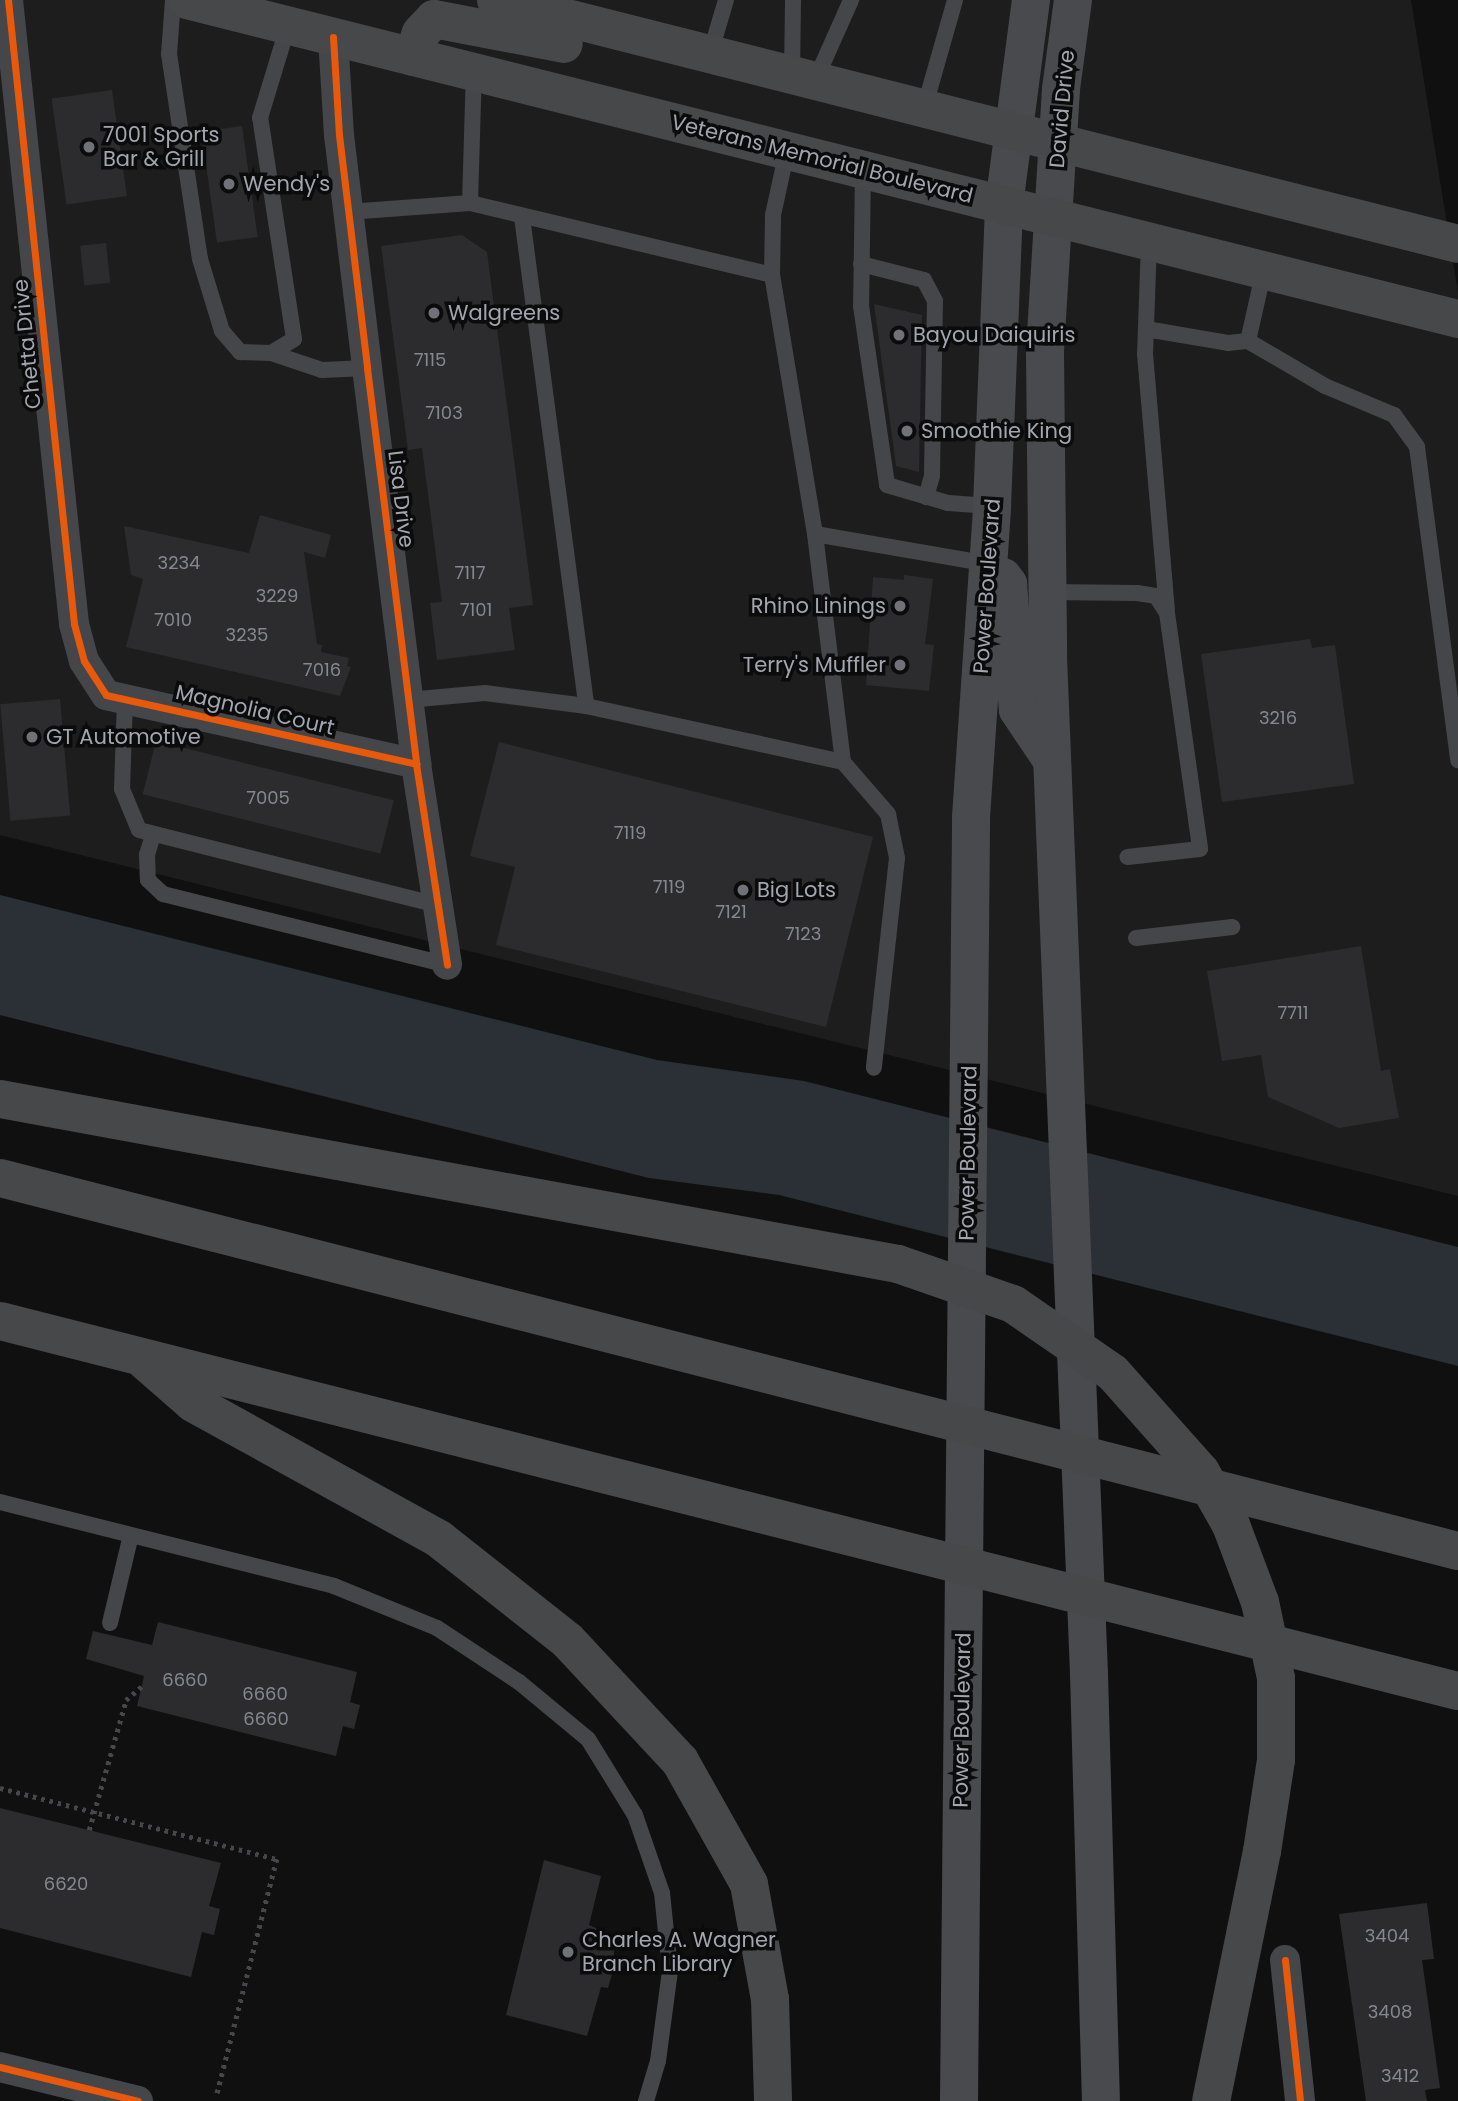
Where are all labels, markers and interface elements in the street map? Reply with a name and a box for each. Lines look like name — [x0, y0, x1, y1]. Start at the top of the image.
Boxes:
street label: David Drive — [1044, 49, 1080, 169]
street label: Veterans Memorial Boulevard — [669, 109, 975, 209]
place label: 7001 Sports Bar & Grill — [103, 122, 220, 172]
marker: 7001 Sports Bar & Grill — [81, 139, 97, 155]
place label: Wendy's — [243, 171, 330, 197]
marker: Wendy's — [221, 176, 237, 192]
street label: Chetta Drive — [8, 278, 46, 410]
place label: Walgreens — [448, 300, 560, 326]
marker: Walgreens — [426, 305, 442, 321]
place label: Bayou Daiquiris — [913, 322, 1075, 348]
marker: Bayou Daiquiris — [891, 327, 907, 343]
house number: 7115 — [414, 349, 446, 371]
house number: 7103 — [425, 402, 463, 424]
place label: Smoothie King — [921, 418, 1072, 444]
marker: Smoothie King — [899, 423, 915, 439]
street label: Lisa Drive — [383, 449, 419, 549]
street label: Power Boulevard — [968, 498, 1006, 674]
house number: 3234 — [158, 552, 200, 574]
house number: 7117 — [454, 562, 486, 584]
house number: 3229 — [256, 585, 298, 607]
place label: Rhino Linings — [751, 593, 886, 619]
marker: Rhino Linings — [892, 598, 908, 614]
house number: 7101 — [460, 599, 492, 621]
house number: 7010 — [154, 609, 192, 631]
house number: 3235 — [226, 624, 268, 646]
place label: Terry's Muffler — [743, 652, 886, 678]
marker: Terry's Muffler — [892, 657, 908, 673]
house number: 7016 — [303, 659, 341, 681]
street label: Magnolia Court — [173, 679, 337, 741]
house number: 3216 — [1259, 707, 1297, 729]
place label: GT Automotive — [46, 724, 201, 750]
marker: GT Automotive — [24, 729, 40, 745]
house number: 7005 — [246, 787, 290, 809]
house number: 7119 — [614, 822, 646, 844]
house number: 7119 — [653, 876, 685, 898]
place label: Big Lots — [757, 877, 836, 903]
marker: Big Lots — [735, 882, 751, 898]
house number: 7121 — [715, 901, 747, 923]
house number: 7123 — [785, 923, 821, 945]
house number: 7711 — [1277, 1002, 1309, 1024]
street label: Power Boulevard — [954, 1065, 982, 1241]
street label: Power Boulevard — [948, 1632, 976, 1808]
house number: 6660 — [162, 1669, 208, 1691]
house number: 6660 — [242, 1683, 288, 1705]
house number: 6660 — [243, 1708, 289, 1730]
house number: 6620 — [44, 1873, 88, 1895]
house number: 3404 — [1365, 1925, 1409, 1947]
place label: Charles A. Wagner Branch Library — [582, 1927, 776, 1977]
marker: Charles A. Wagner Branch Library — [560, 1944, 576, 1960]
house number: 3408 — [1368, 2001, 1412, 2023]
house number: 3412 — [1381, 2065, 1419, 2087]

